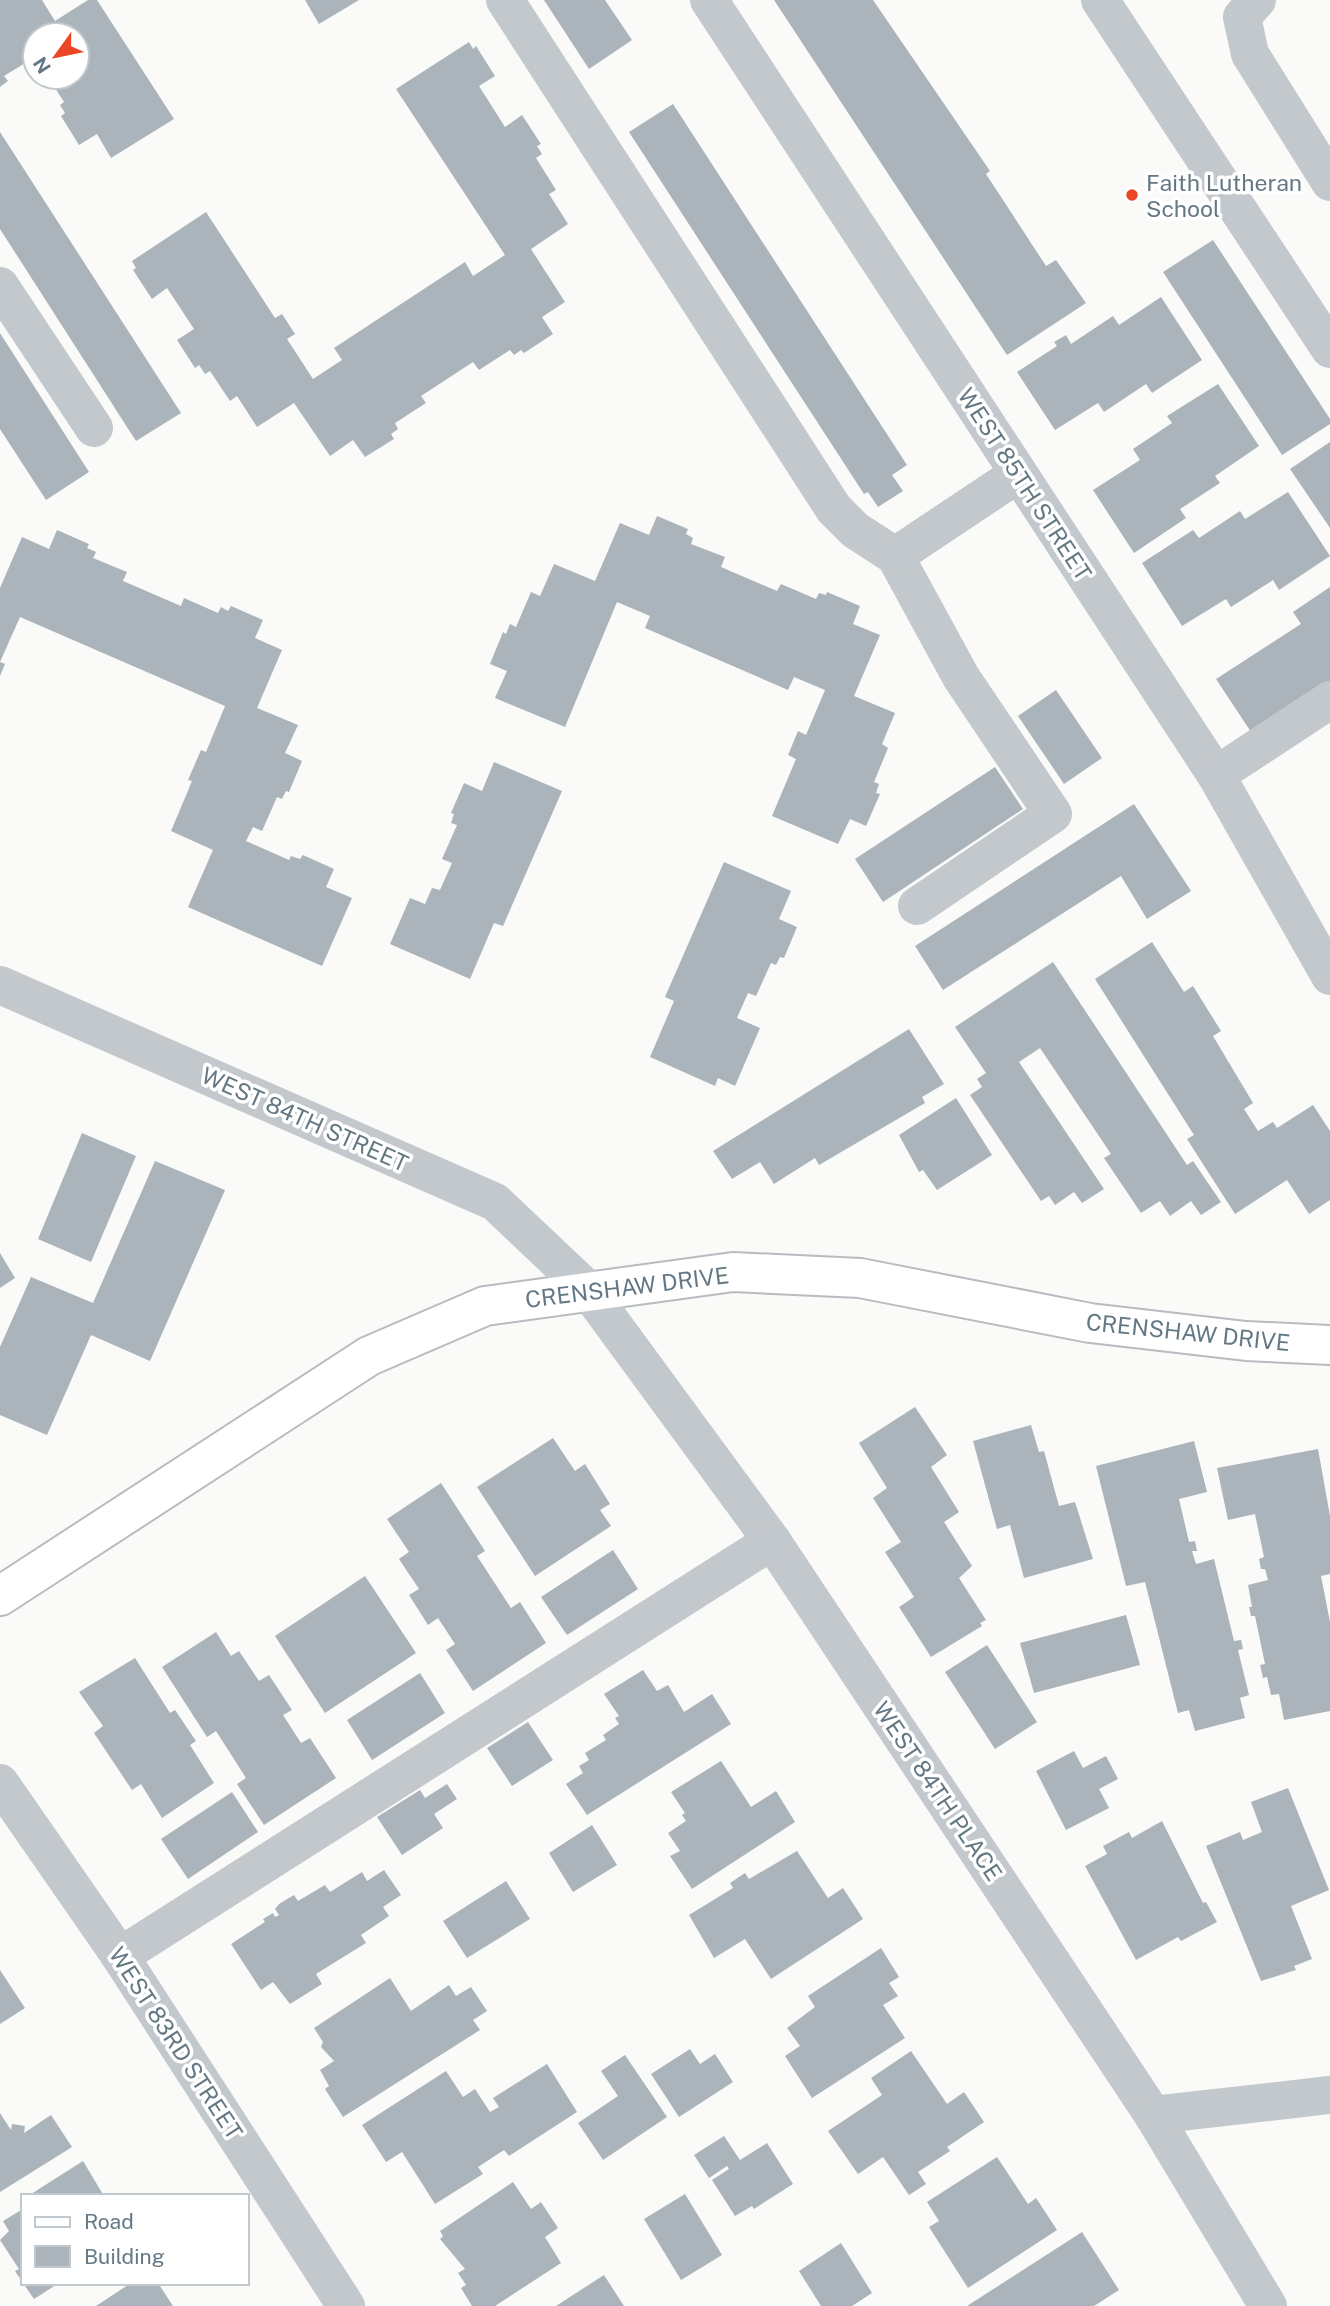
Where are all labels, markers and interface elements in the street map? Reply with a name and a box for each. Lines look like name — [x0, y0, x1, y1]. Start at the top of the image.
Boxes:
north arrow — [21, 21, 91, 91]
text: N — [28, 53, 55, 77]
place label: Faith Lutheran School — [1146, 169, 1302, 222]
marker: Faith Lutheran School — [1124, 187, 1140, 203]
street label: WEST 85TH STREET — [953, 383, 1098, 586]
street label: WEST 84TH STREET — [197, 1061, 413, 1177]
street label: CRENSHAW DRIVE — [524, 1261, 730, 1313]
street label: CRENSHAW DRIVE — [1085, 1308, 1291, 1356]
street label: WEST 84TH PLACE — [868, 1696, 1008, 1886]
street label: WEST 83RD STREET — [104, 1942, 248, 2145]
legend — [21, 2194, 248, 2285]
text: Road — [84, 2209, 134, 2234]
text: Building — [84, 2244, 165, 2269]

